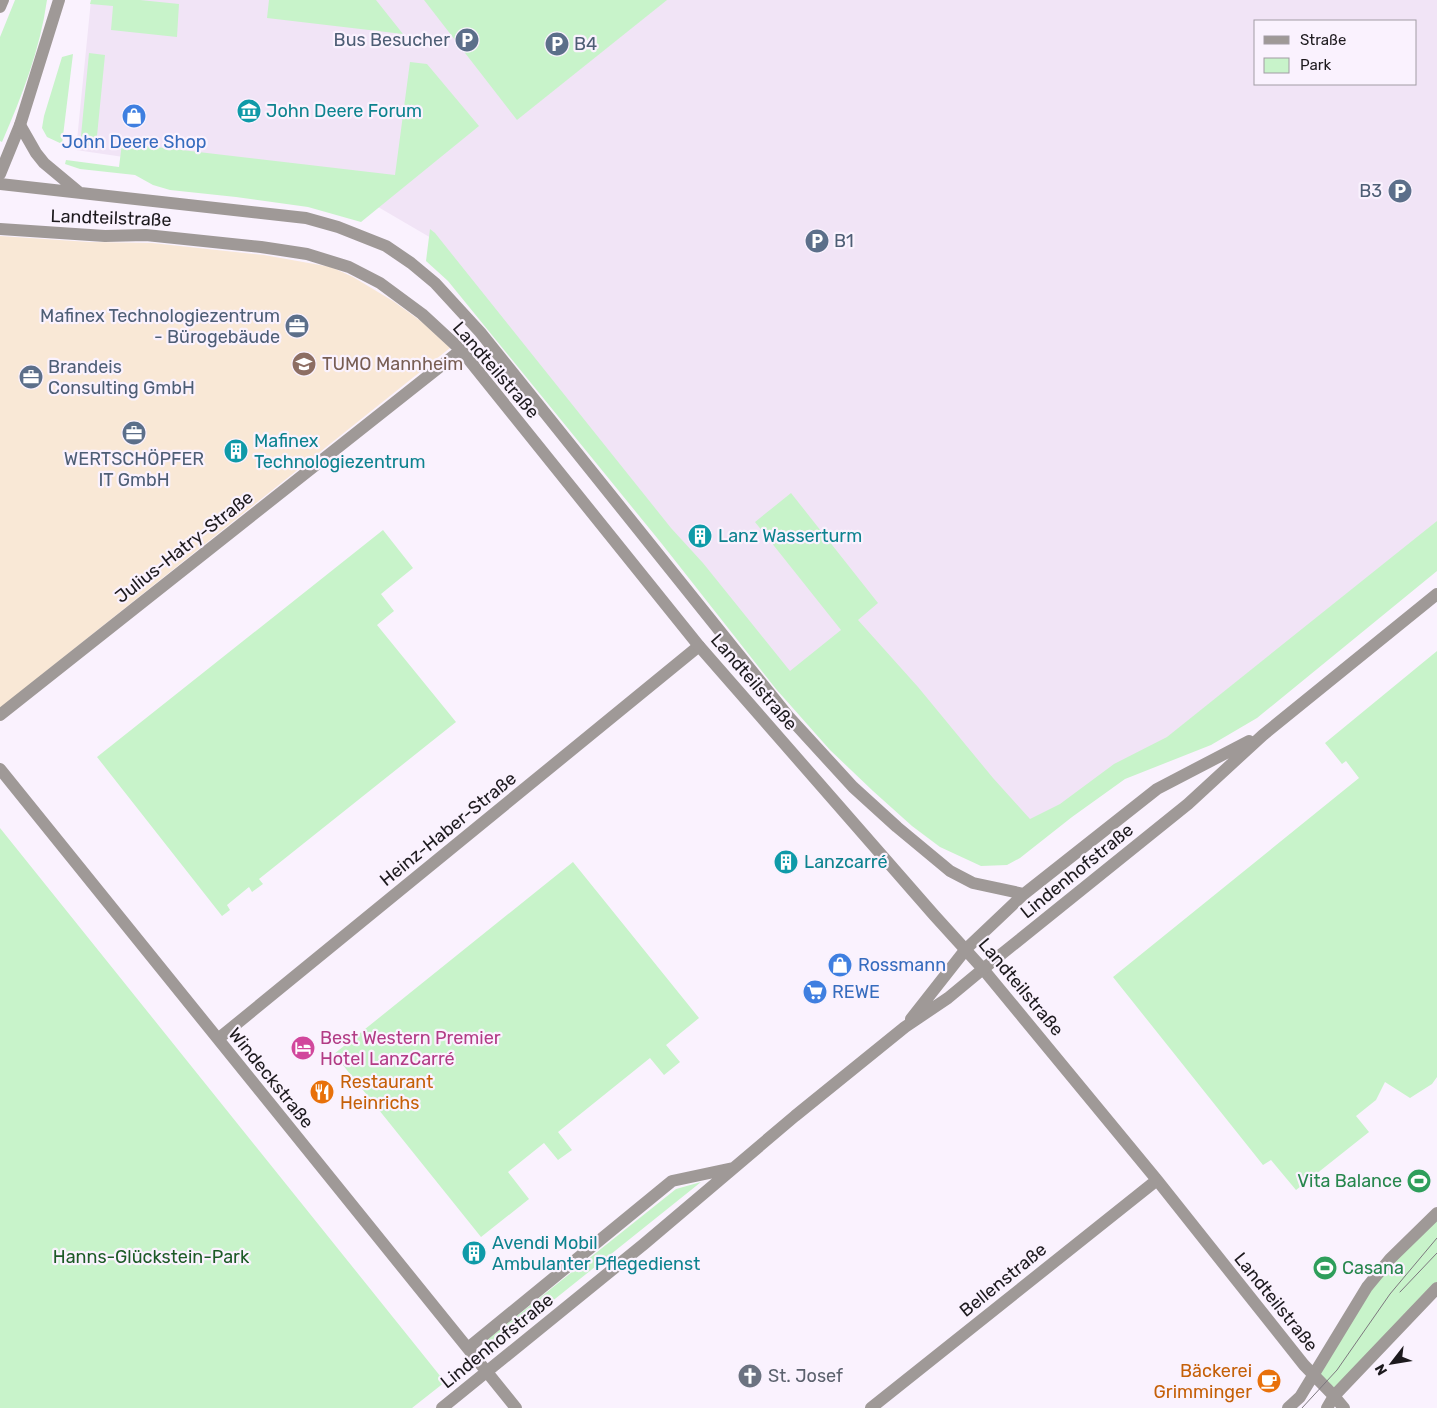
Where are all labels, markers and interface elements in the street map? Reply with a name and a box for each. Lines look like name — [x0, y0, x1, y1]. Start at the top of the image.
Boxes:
legend — [1254, 20, 1417, 85]
parking icon: Bus Besucher — [454, 27, 480, 53]
place label: Bus Besucher — [334, 29, 450, 51]
parking icon: B4 — [544, 31, 570, 57]
text: Straße — [1300, 31, 1346, 49]
place label: B4 — [574, 33, 597, 55]
text: Park — [1300, 56, 1331, 74]
museum icon: John Deere Forum — [236, 98, 262, 124]
place label: John Deere Forum — [266, 100, 422, 122]
shop icon: John Deere Shop — [121, 103, 147, 129]
place label: John Deere Shop — [62, 131, 206, 153]
parking icon: B3 — [1387, 178, 1413, 204]
place label: B3 — [1359, 180, 1382, 202]
street label: Landteilstraße — [50, 205, 172, 231]
parking icon: B1 — [804, 228, 830, 254]
place label: B1 — [834, 230, 854, 252]
place label: Mafinex Technologiezentrum - Bürogebäude — [40, 305, 280, 348]
office icon: Mafinex Technologiezentrum - Bürogebäude — [284, 313, 310, 339]
street label: Landteilstraße — [448, 317, 544, 423]
school or university icon: TUMO Mannheim — [291, 351, 317, 377]
place label: TUMO Mannheim — [322, 353, 463, 375]
place label: Brandeis Consulting GmbH — [48, 356, 195, 399]
office icon: Brandeis Consulting GmbH — [18, 364, 44, 390]
office icon: WERTSCHÖPFER IT GmbH — [121, 420, 147, 446]
place label: Mafinex Technologiezentrum — [254, 430, 425, 473]
building icon: Mafinex Technologiezentrum — [223, 438, 249, 464]
place label: WERTSCHÖPFER IT GmbH — [64, 448, 204, 491]
street label: Julius-Hatry-Straße — [110, 486, 258, 608]
building icon: Lanz Wasserturm — [687, 523, 713, 549]
place label: Lanz Wasserturm — [718, 525, 862, 547]
street label: Landteilstraße — [706, 629, 802, 735]
street label: Heinz-Haber-Straße — [375, 767, 521, 891]
street label: Lindenhofstraße — [1016, 819, 1138, 923]
building icon: Lanzcarré — [773, 849, 799, 875]
place label: Lanzcarré — [804, 851, 887, 873]
street label: Landteilstraße — [974, 934, 1068, 1040]
shop icon: Rossmann — [827, 952, 853, 978]
place label: Rossmann — [858, 954, 946, 976]
supermarket icon: REWE — [802, 979, 828, 1005]
place label: REWE — [832, 981, 880, 1003]
street label: Windeckstraße — [224, 1023, 318, 1133]
place label: Best Western Premier Hotel LanzCarré — [320, 1027, 501, 1070]
hotel icon: Best Western Premier Hotel LanzCarré — [290, 1035, 316, 1061]
place label: Restaurant Heinrichs — [340, 1071, 433, 1114]
restaurant icon: Restaurant Heinrichs — [309, 1079, 335, 1105]
sports icon: Vita Balance — [1406, 1168, 1432, 1194]
place label: Vita Balance — [1297, 1170, 1402, 1192]
place label: Avendi Mobil Ambulanter Pflegedienst — [492, 1232, 700, 1275]
street label: Bellenstraße — [955, 1238, 1051, 1322]
building icon: Avendi Mobil Ambulanter Pflegedienst — [461, 1240, 487, 1266]
park label: Hanns-Glückstein-Park — [53, 1246, 250, 1268]
street label: Landteilstraße — [1229, 1248, 1323, 1356]
sports icon: Casana — [1312, 1255, 1338, 1281]
place label: Casana — [1342, 1257, 1404, 1279]
street label: Lindenhofstraße — [436, 1289, 558, 1393]
north arrow — [1367, 1338, 1417, 1388]
place label: Bäckerei Grimminger — [1154, 1360, 1252, 1403]
text: N — [1371, 1361, 1391, 1378]
church icon: St. Josef — [737, 1363, 763, 1389]
place label: St. Josef — [768, 1365, 843, 1387]
cafe icon: Bäckerei Grimminger — [1256, 1368, 1282, 1394]

